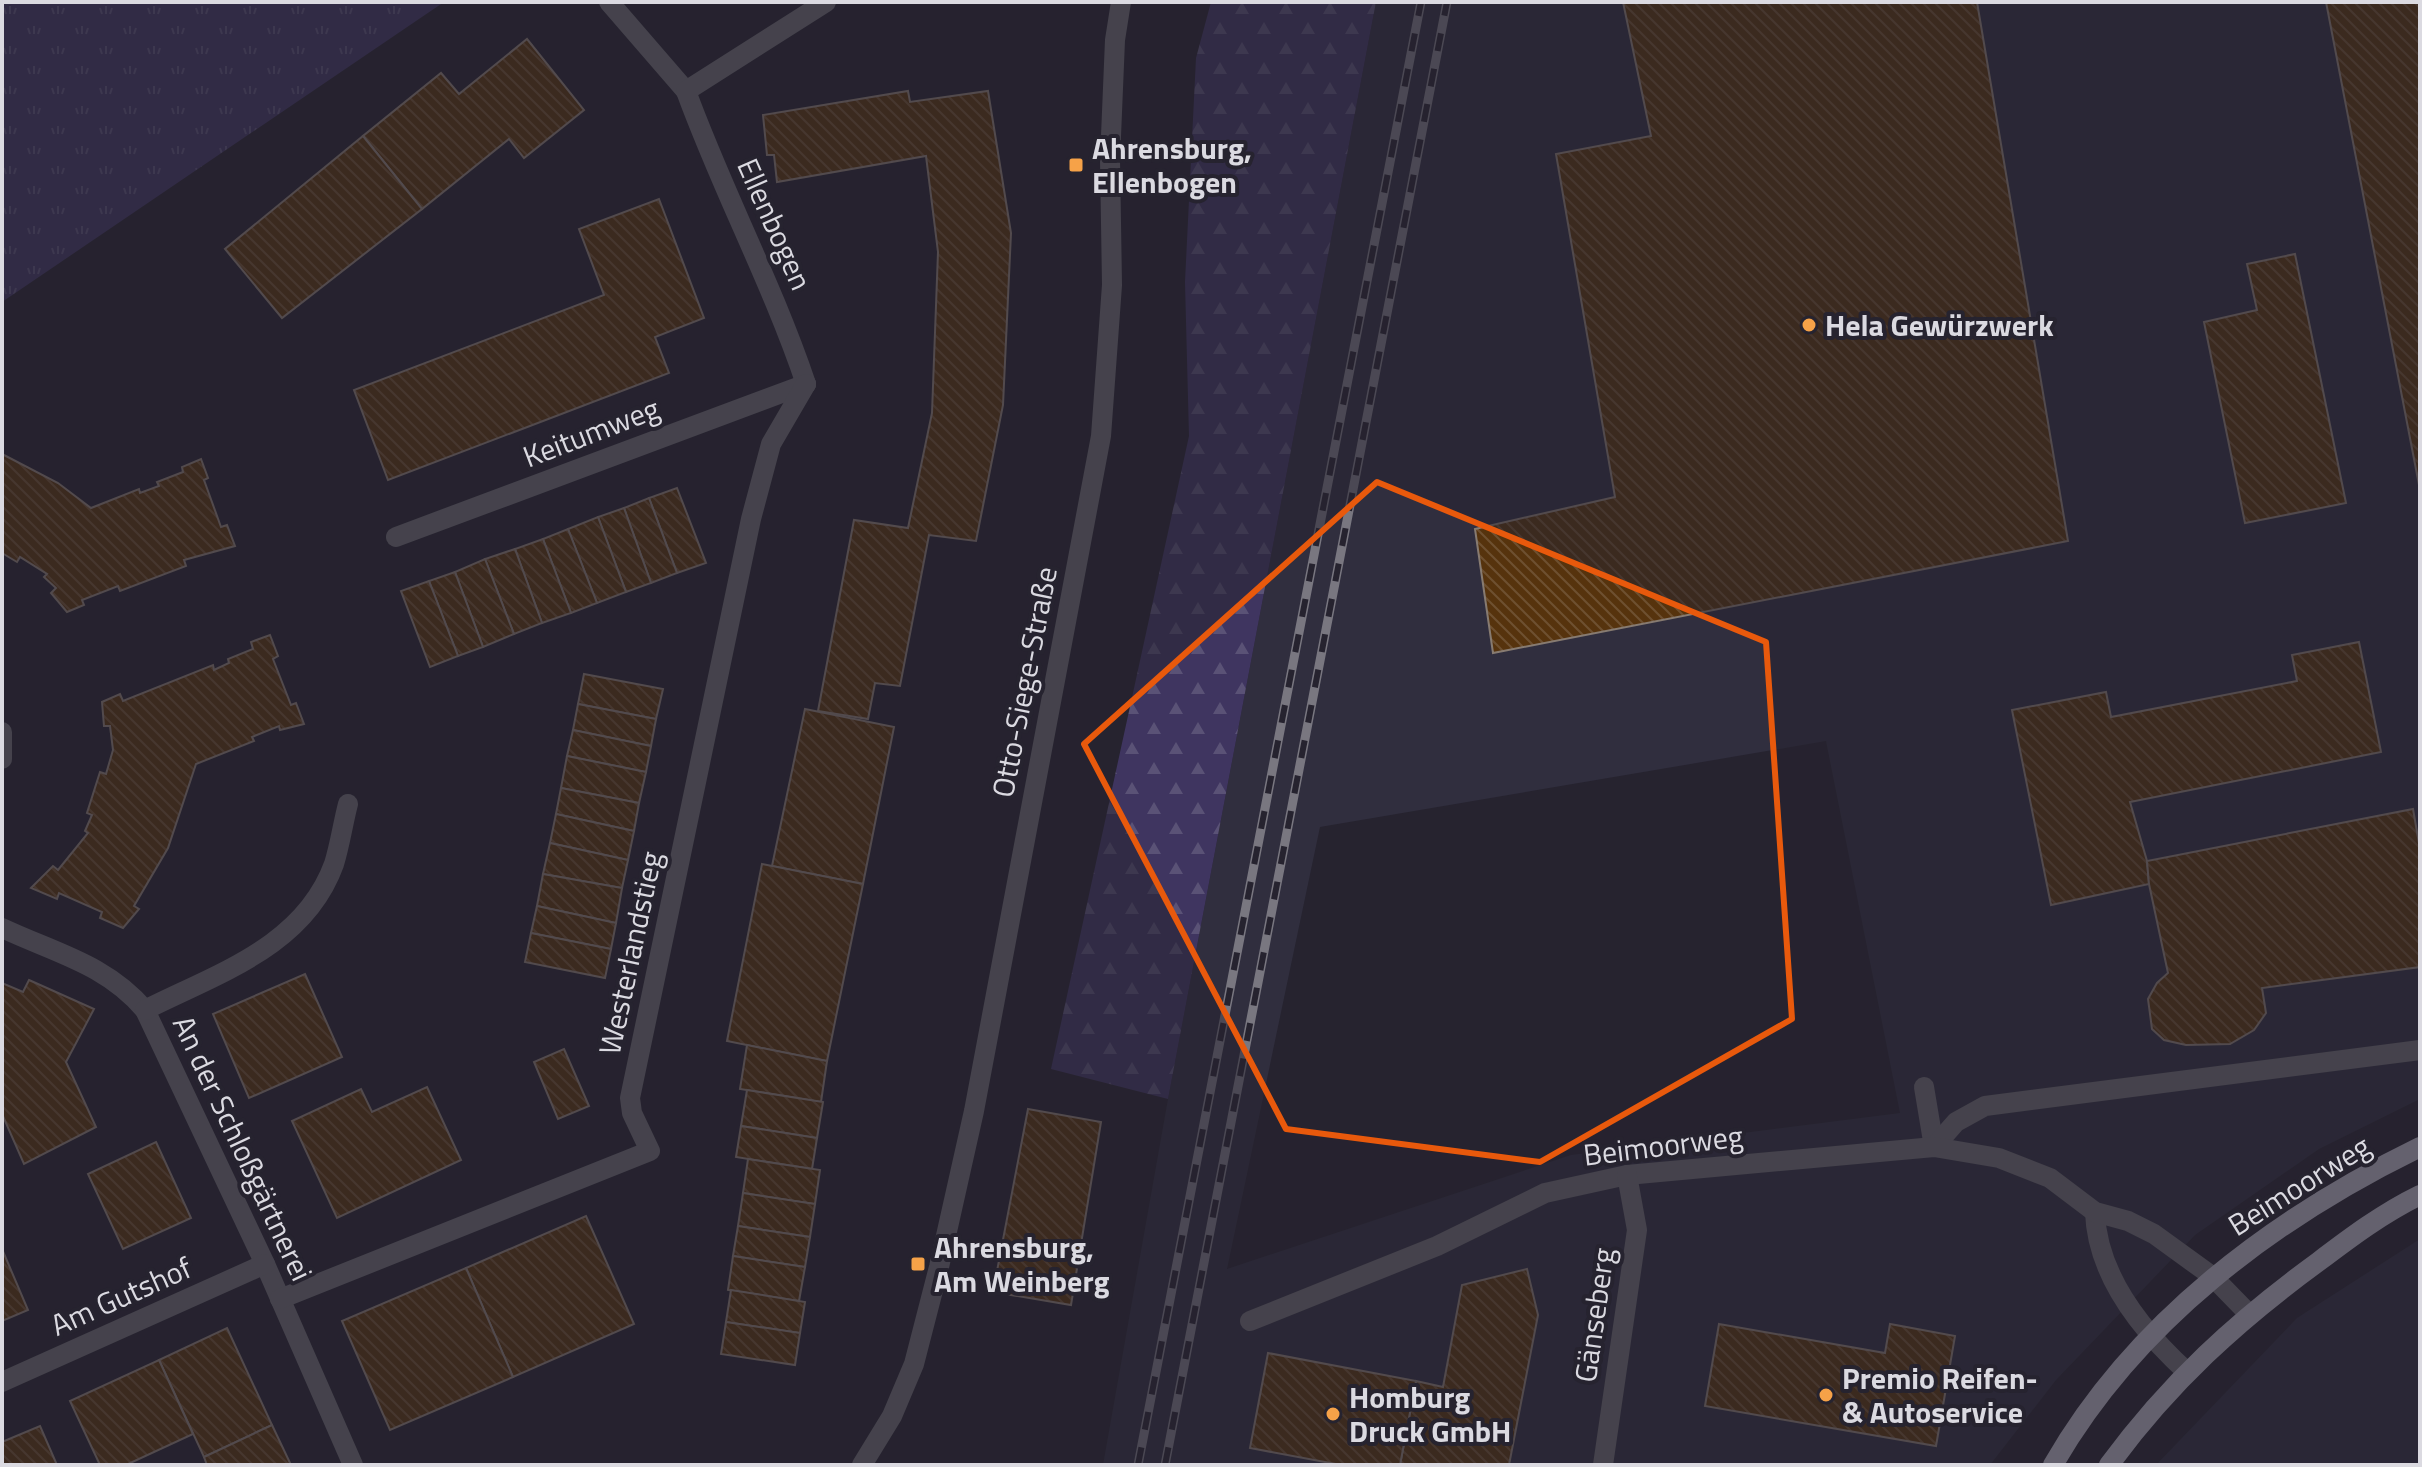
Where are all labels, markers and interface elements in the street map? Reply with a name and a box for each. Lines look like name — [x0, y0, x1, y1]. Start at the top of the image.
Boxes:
place label: Ahrensburg, Ellenbogen — [1092, 125, 1252, 205]
street label: Ellenbogen — [726, 151, 824, 297]
marker: Ahrensburg, Ellenbogen — [1067, 156, 1085, 174]
place label: Hela Gewürzwerk — [1825, 302, 2054, 348]
marker: Hela Gewürzwerk — [1800, 316, 1818, 334]
street label: Keitumweg — [516, 385, 666, 479]
street label: Otto-Siege-Straße — [979, 563, 1069, 801]
street label: Westerlandstieg — [586, 847, 674, 1059]
street label: An der Schloßgärtnerei — [161, 1008, 325, 1288]
street label: Beimoorweg — [1580, 1112, 1746, 1178]
street label: Beimoorweg — [2219, 1123, 2379, 1247]
place label: Ahrensburg, Am Weinberg — [934, 1224, 1110, 1304]
street label: Am Gutshof — [43, 1244, 199, 1348]
street label: Gänseberg — [1562, 1245, 1626, 1385]
marker: Ahrensburg, Am Weinberg — [909, 1255, 927, 1273]
place label: Premio Reifen- & Autoservice — [1842, 1355, 2038, 1435]
place label: Homburg Druck GmbH — [1349, 1374, 1511, 1454]
marker: Premio Reifen- & Autoservice — [1817, 1386, 1835, 1404]
marker: Homburg Druck GmbH — [1324, 1405, 1342, 1423]

